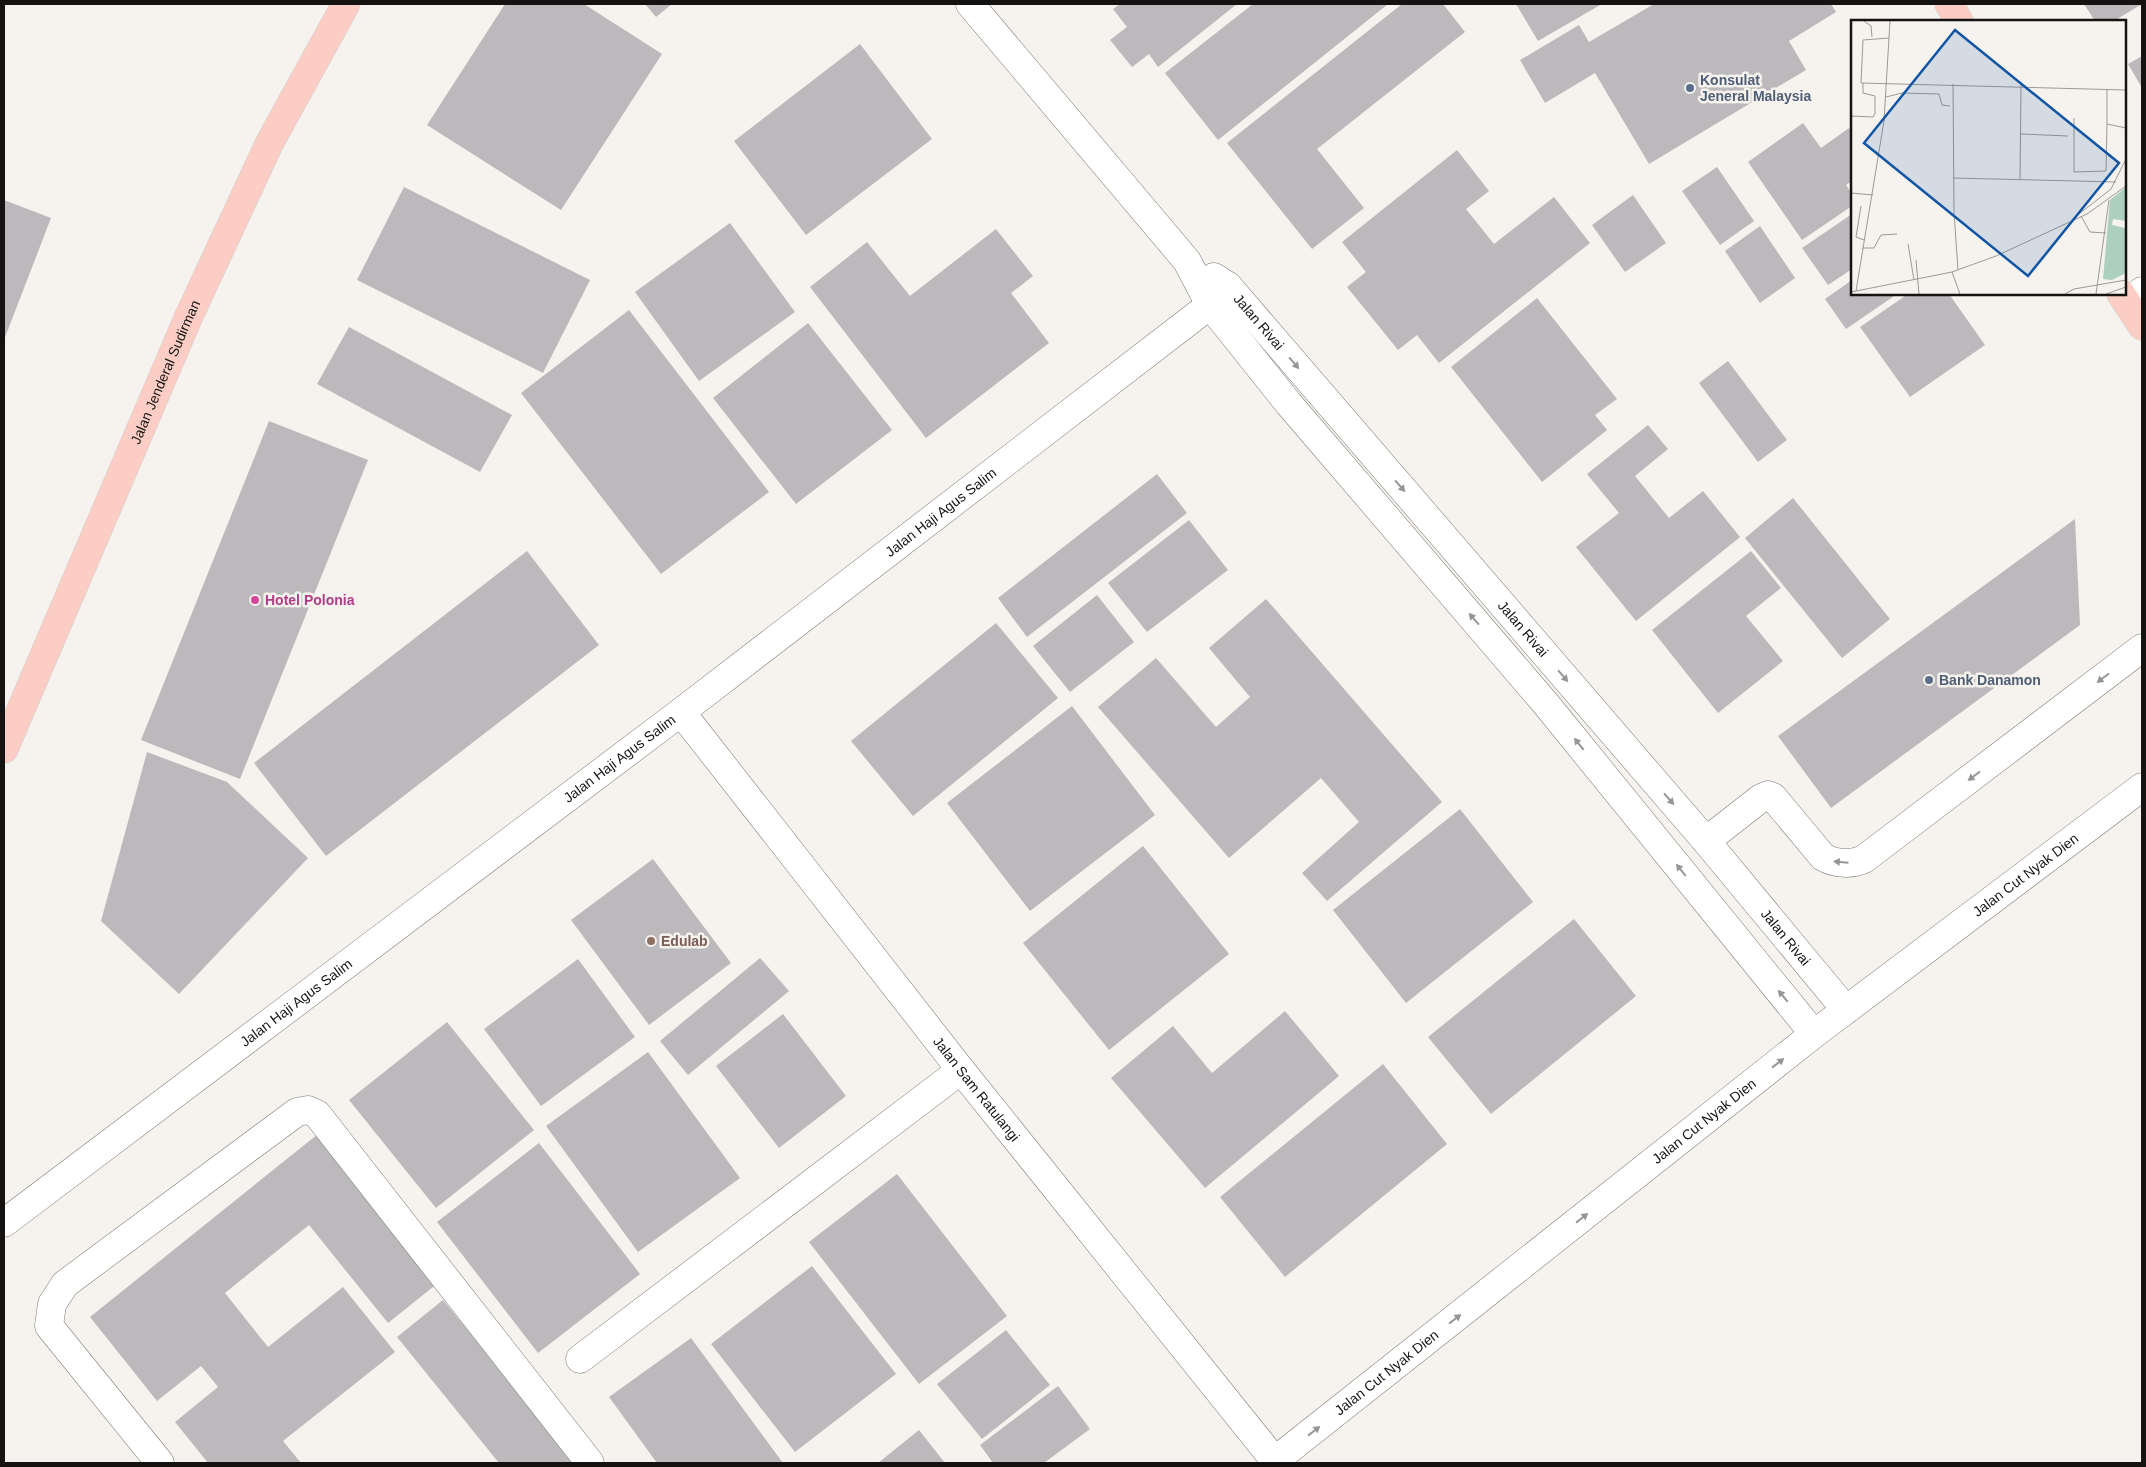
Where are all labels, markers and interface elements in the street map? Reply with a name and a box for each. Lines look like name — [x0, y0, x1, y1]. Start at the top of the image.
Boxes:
inset map — [1851, 20, 2126, 295]
place label: Konsulat Jeneral Malaysia — [1700, 72, 1812, 104]
marker: Konsulat Jeneral Malaysia — [1684, 82, 1696, 94]
street label: Jalan Rivai — [1230, 291, 1287, 353]
street label: Jalan Jenderal Sudirman — [127, 298, 203, 446]
one-way arrow — [1289, 356, 1300, 369]
street label: Jalan Haji Agus Salim — [882, 464, 999, 560]
one-way arrow — [1394, 480, 1405, 492]
place label: Hotel Polonia — [265, 592, 355, 608]
marker: Hotel Polonia — [249, 594, 261, 606]
street label: Jalan Rivai — [1495, 598, 1552, 660]
one-way arrow — [1468, 614, 1480, 626]
one-way arrow — [1557, 669, 1569, 681]
place label: Bank Danamon — [1939, 672, 2041, 688]
one-way arrow — [2097, 672, 2110, 683]
marker: Bank Danamon — [1923, 674, 1935, 686]
street label: Jalan Haji Agus Salim — [560, 711, 678, 806]
one-way arrow — [1573, 737, 1584, 750]
one-way arrow — [1967, 771, 1981, 781]
one-way arrow — [1663, 792, 1675, 804]
street label: Jalan Cut Nyak Dien — [1970, 830, 2081, 920]
one-way arrow — [1832, 858, 1848, 866]
one-way arrow — [1676, 864, 1687, 876]
street label: Jalan Rivai — [1758, 906, 1814, 969]
place label: Edulab — [661, 933, 708, 949]
marker: Edulab — [645, 935, 657, 947]
street label: Jalan Haji Agus Salim — [237, 955, 355, 1050]
one-way arrow — [1778, 990, 1789, 1003]
street label: Jalan Sam Ratulangi — [930, 1033, 1023, 1145]
one-way arrow — [1771, 1057, 1784, 1068]
street label: Jalan Cut Nyak Dien — [1649, 1075, 1759, 1167]
one-way arrow — [1575, 1213, 1588, 1224]
one-way arrow — [1448, 1314, 1461, 1325]
street label: Jalan Cut Nyak Dien — [1331, 1326, 1442, 1418]
one-way arrow — [1307, 1426, 1321, 1436]

